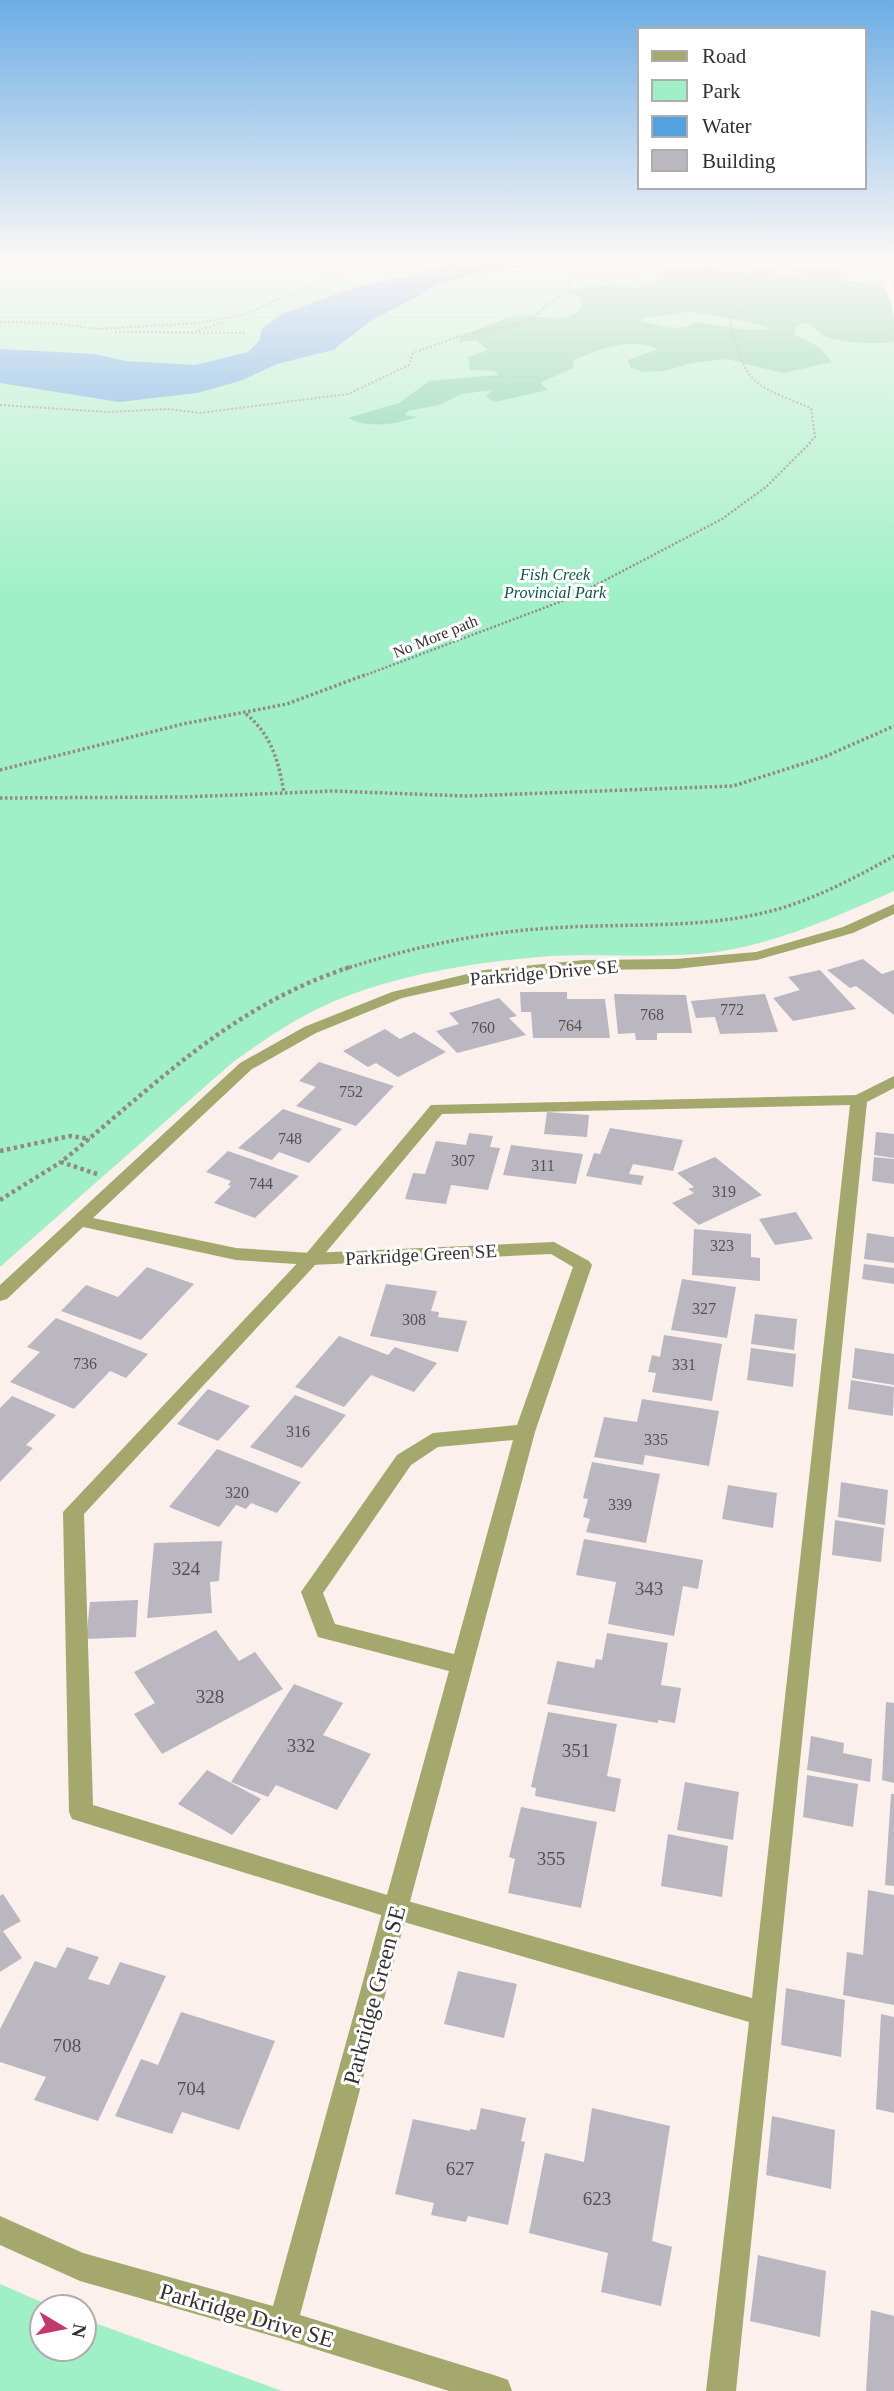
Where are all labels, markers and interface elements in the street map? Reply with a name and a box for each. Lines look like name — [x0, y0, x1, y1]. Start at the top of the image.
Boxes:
legend — [638, 28, 866, 189]
text: Road — [702, 44, 747, 68]
text: Park — [702, 79, 741, 103]
text: Water — [702, 114, 752, 138]
text: Building — [702, 149, 776, 173]
park label: Fish Creek Provincial Park — [503, 566, 607, 601]
street label: No More path — [390, 612, 480, 662]
street label: Parkridge Drive SE — [469, 956, 619, 989]
house number: 772 — [720, 1001, 744, 1018]
house number: 768 — [640, 1006, 664, 1023]
house number: 764 — [558, 1017, 582, 1034]
house number: 760 — [471, 1019, 495, 1036]
house number: 752 — [339, 1083, 363, 1100]
house number: 748 — [278, 1130, 302, 1147]
house number: 307 — [451, 1152, 475, 1169]
house number: 311 — [531, 1157, 555, 1174]
house number: 744 — [249, 1175, 273, 1192]
house number: 319 — [712, 1183, 736, 1200]
house number: 323 — [710, 1237, 734, 1254]
street label: Parkridge Green SE — [345, 1240, 497, 1269]
house number: 327 — [692, 1300, 716, 1317]
house number: 308 — [402, 1311, 426, 1328]
house number: 736 — [73, 1355, 97, 1372]
house number: 331 — [672, 1356, 696, 1373]
house number: 316 — [286, 1423, 310, 1440]
house number: 335 — [644, 1431, 668, 1448]
house number: 320 — [225, 1484, 249, 1501]
house number: 339 — [608, 1496, 632, 1513]
house number: 324 — [172, 1558, 201, 1579]
house number: 343 — [635, 1578, 663, 1599]
house number: 328 — [196, 1686, 224, 1707]
house number: 332 — [287, 1735, 315, 1756]
house number: 351 — [562, 1740, 590, 1761]
house number: 355 — [537, 1848, 565, 1869]
street label: Parkridge Green SE — [339, 1903, 410, 2087]
house number: 708 — [53, 2035, 81, 2056]
house number: 704 — [177, 2078, 206, 2099]
house number: 627 — [446, 2158, 474, 2179]
house number: 623 — [583, 2188, 611, 2209]
street label: Parkridge Drive SE — [157, 2279, 337, 2352]
north arrow — [28, 2293, 98, 2363]
text: N — [68, 2322, 91, 2340]

